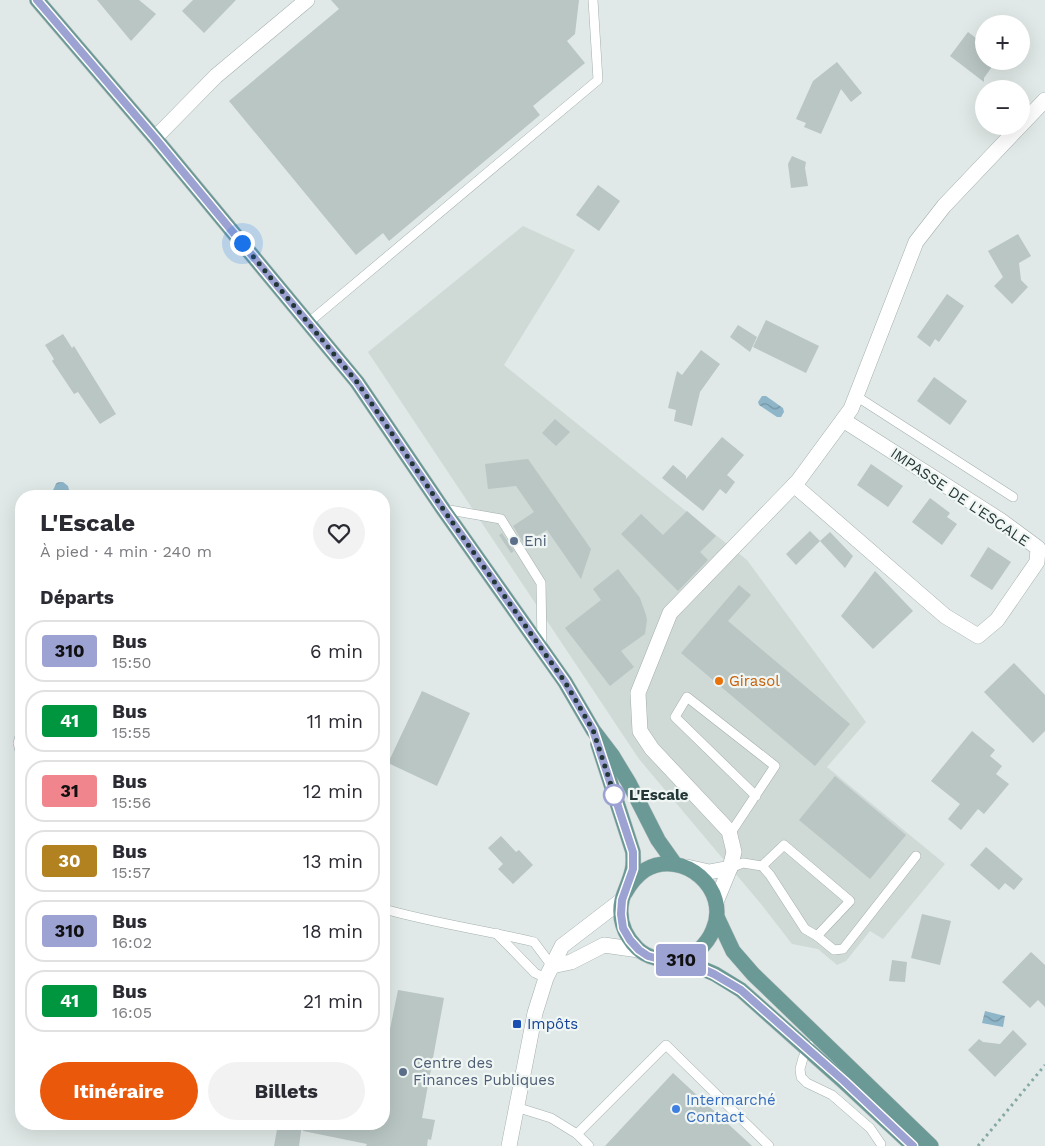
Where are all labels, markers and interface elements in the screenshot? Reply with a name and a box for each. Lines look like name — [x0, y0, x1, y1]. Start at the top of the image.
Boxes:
map controls — [975, 15, 1030, 135]
button: + — [975, 15, 1030, 70]
button: − — [975, 80, 1030, 135]
your location — [230, 231, 255, 256]
street label: IMPASSE DE L'ESCALE — [887, 444, 1033, 550]
button: heart — [313, 507, 365, 559]
text: L'Escale — [40, 509, 135, 537]
place label: Eni — [524, 532, 547, 550]
marker: Eni — [508, 535, 520, 547]
text: À pied · 4 min · 240 m — [40, 542, 212, 561]
text: Départs — [40, 586, 114, 609]
text: Bus — [112, 630, 147, 653]
text: 310 — [54, 640, 85, 661]
text: 6 min — [310, 640, 363, 663]
text: 15:50 — [112, 653, 152, 672]
place label: Girasol — [729, 672, 780, 690]
marker: Girasol — [713, 675, 725, 687]
text: Bus — [112, 700, 147, 723]
text: 41 — [60, 710, 79, 731]
text: 11 min — [307, 710, 363, 733]
text: 15:55 — [112, 723, 151, 742]
text: Bus — [112, 770, 147, 793]
text: 31 — [60, 780, 79, 801]
text: 12 min — [303, 780, 363, 803]
marker: L'Escale — [603, 784, 625, 806]
place label: L'Escale — [629, 786, 689, 804]
text: 15:56 — [112, 793, 151, 812]
text: Bus — [112, 840, 147, 863]
text: 30 — [58, 850, 81, 871]
text: 13 min — [303, 850, 363, 873]
text: 15:57 — [112, 863, 151, 882]
text: Bus — [112, 910, 147, 933]
text: 310 — [54, 920, 85, 941]
text: 18 min — [302, 920, 363, 943]
text: 16:02 — [112, 933, 152, 952]
line badge: 310 — [652, 944, 710, 976]
text: 310 — [666, 949, 696, 970]
text: Bus — [112, 980, 147, 1003]
text: 41 — [60, 990, 79, 1011]
text: 21 min — [303, 990, 363, 1013]
text: 16:05 — [112, 1003, 152, 1022]
place label: Impôts — [527, 1015, 578, 1033]
marker: Impôts — [511, 1018, 523, 1030]
place label: Centre des Finances Publiques — [413, 1054, 555, 1089]
button: Itinéraire — [40, 1062, 198, 1120]
button: Billets — [208, 1062, 365, 1120]
marker: Centre des Finances Publiques — [397, 1066, 409, 1078]
place label: Intermarché Contact — [686, 1091, 776, 1126]
marker: Intermarché Contact — [670, 1103, 682, 1115]

